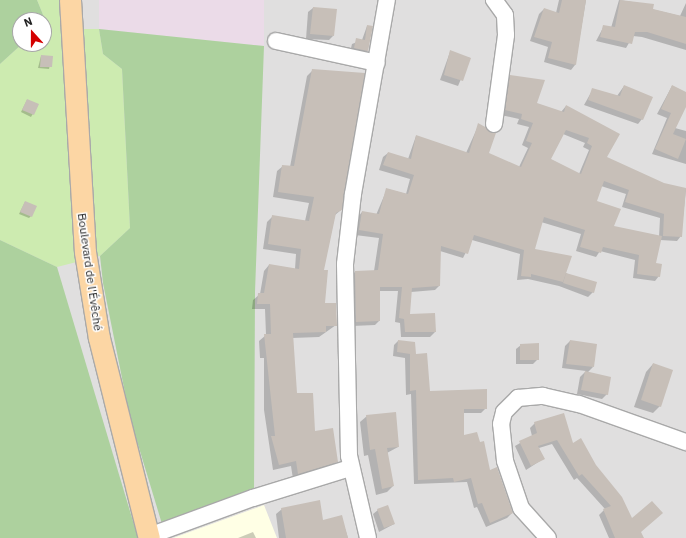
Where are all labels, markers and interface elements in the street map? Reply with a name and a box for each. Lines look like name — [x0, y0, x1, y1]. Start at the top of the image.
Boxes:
north arrow — [12, 12, 52, 52]
text: N — [22, 14, 34, 30]
street label: Boulevard de l'Évêché — [75, 212, 105, 332]

